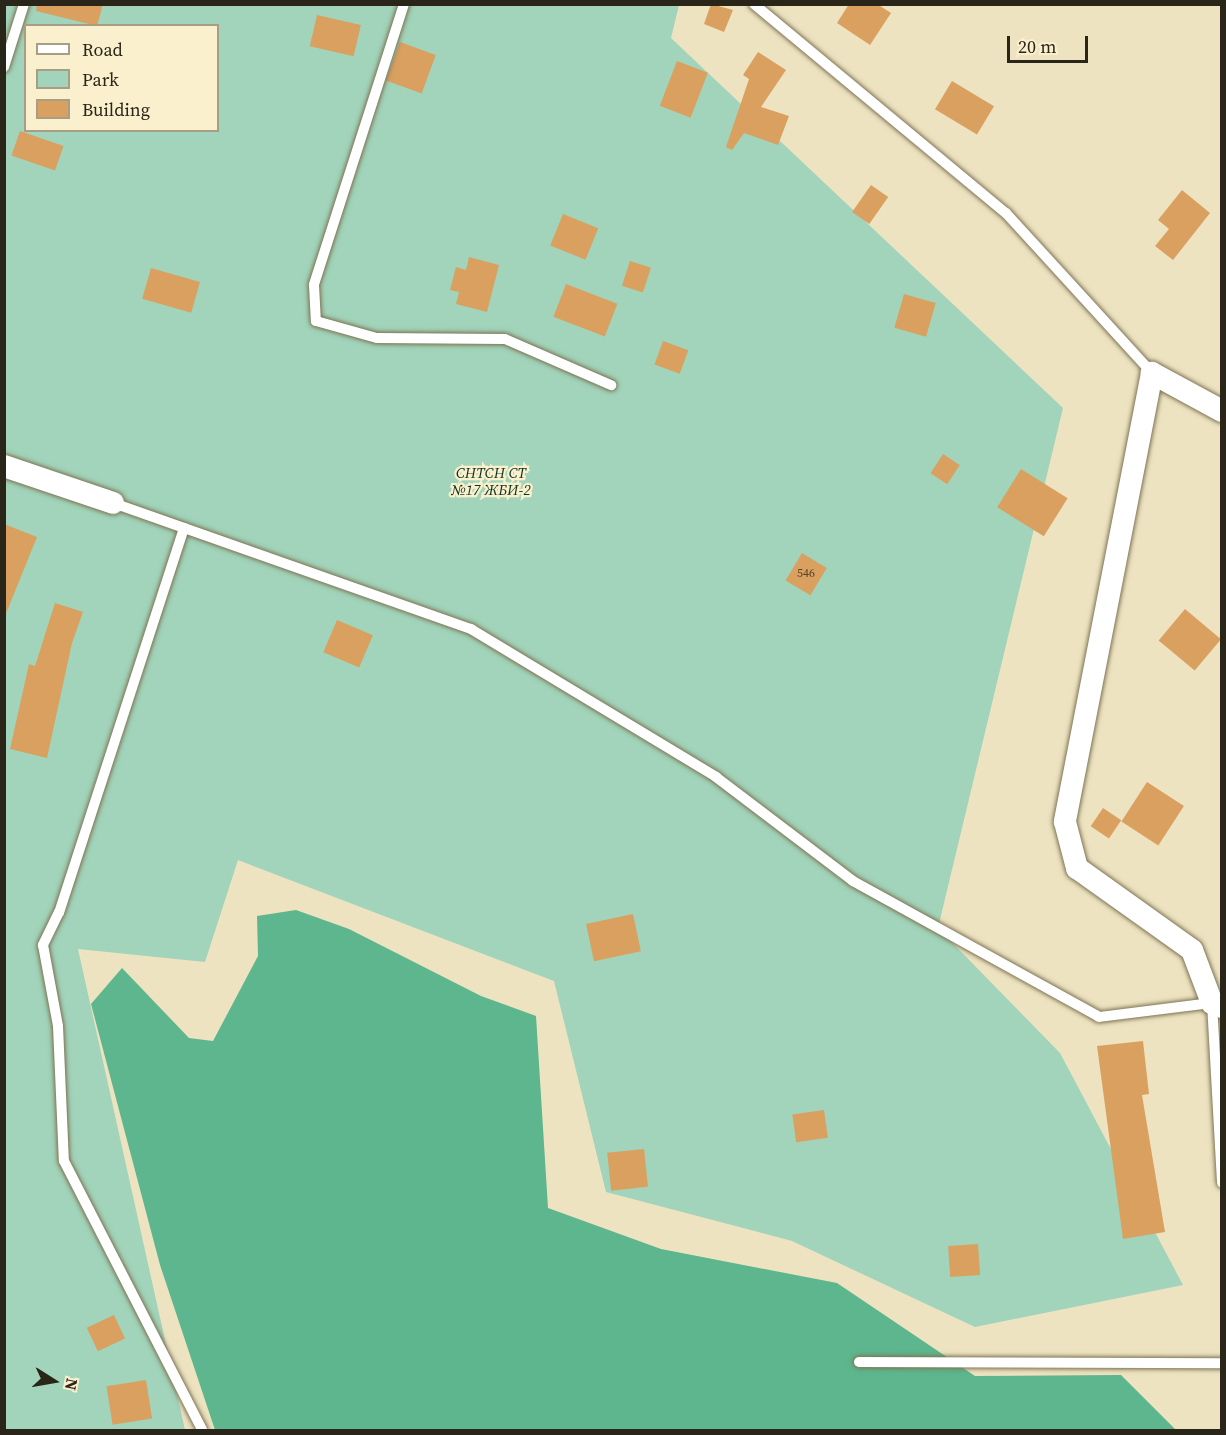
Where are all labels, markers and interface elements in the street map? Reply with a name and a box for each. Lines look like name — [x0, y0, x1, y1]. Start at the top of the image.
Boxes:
legend — [24, 24, 219, 132]
scale bar — [1010, 24, 1091, 62]
text: 20 m — [1018, 34, 1056, 59]
text: Road — [82, 37, 123, 62]
text: Park — [82, 67, 119, 92]
text: Building — [82, 97, 150, 122]
park label: СНТСН СТ №17 ЖБИ-2 — [451, 463, 531, 498]
house number: 546 — [797, 567, 815, 581]
north arrow — [24, 1351, 84, 1411]
text: N — [60, 1377, 84, 1392]

